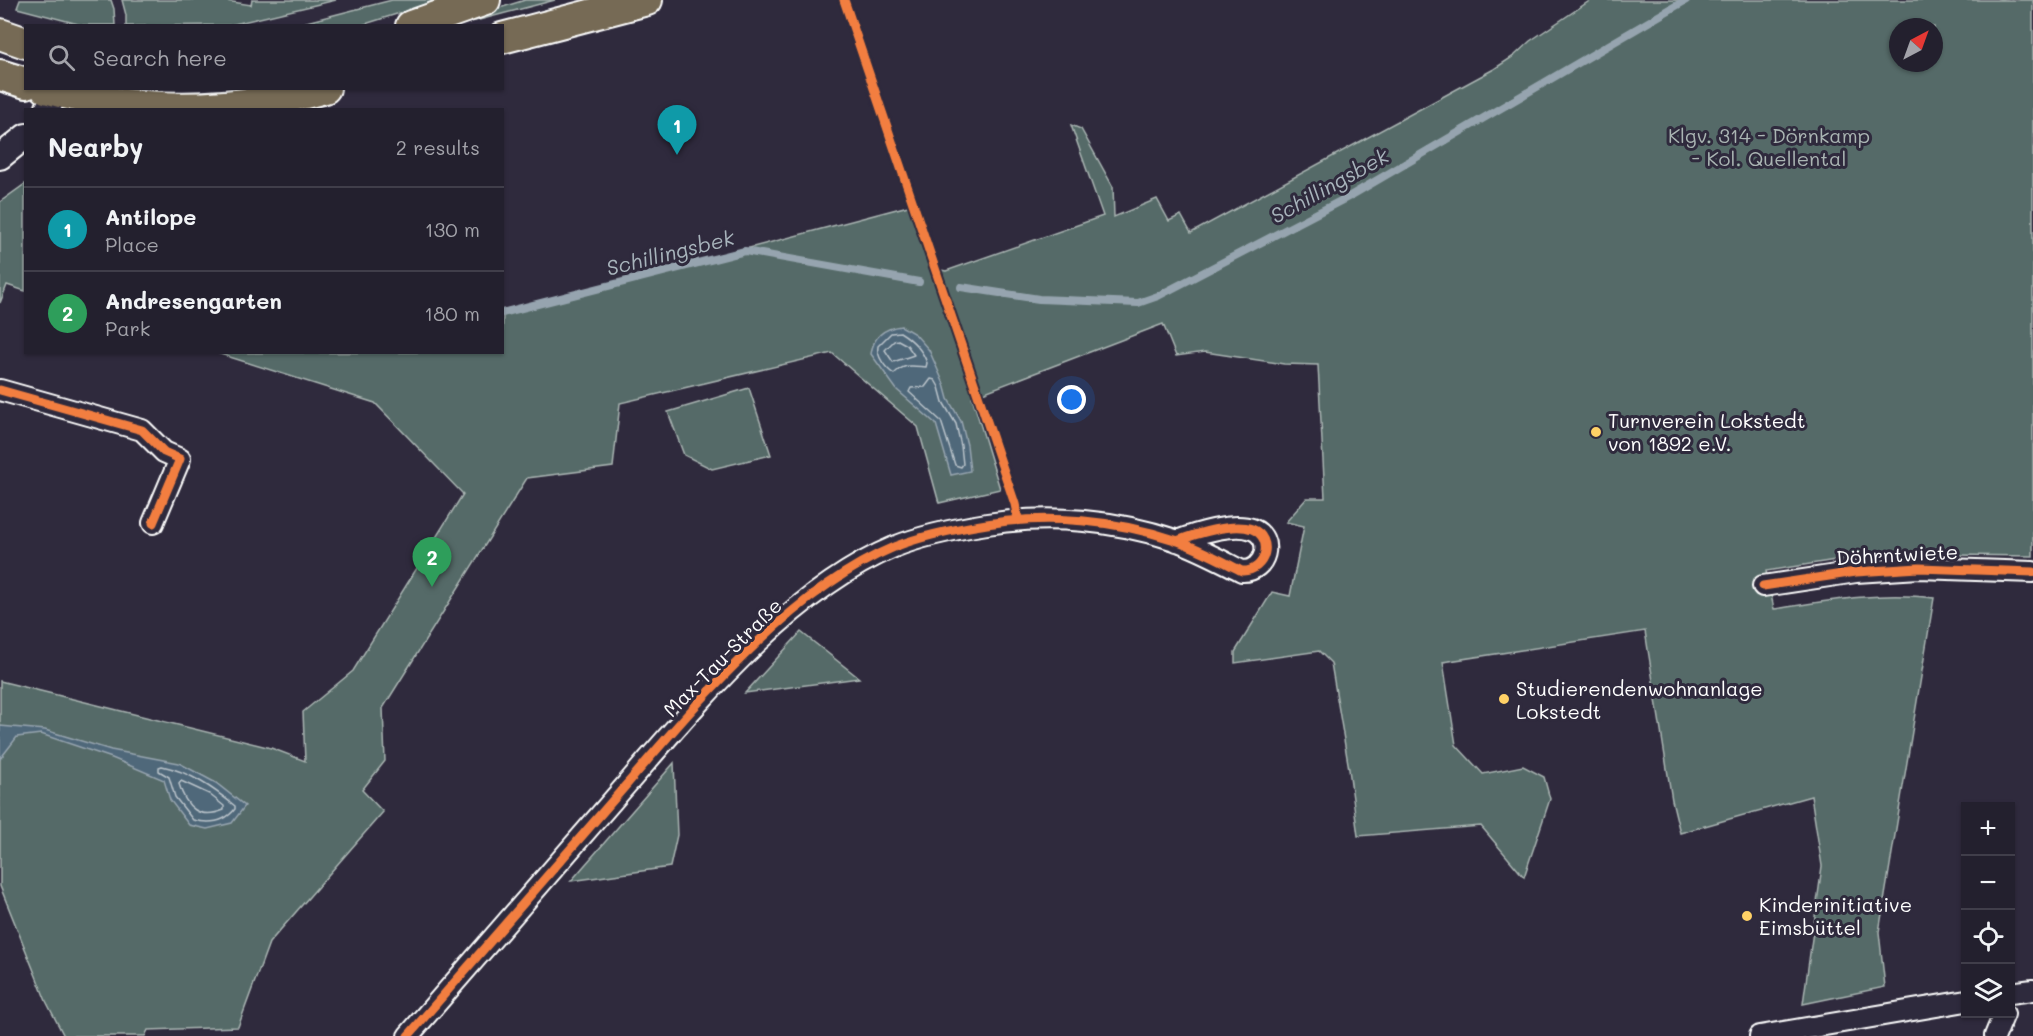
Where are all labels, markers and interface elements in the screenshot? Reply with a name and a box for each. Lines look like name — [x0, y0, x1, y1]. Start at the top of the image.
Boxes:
north arrow — [1889, 18, 1943, 72]
search box — [24, 24, 504, 90]
icon: search — [45, 41, 78, 74]
text: Search here — [93, 43, 227, 72]
pin: 1 — [658, 106, 696, 155]
park label: Klgv. 314 - Dörnkamp - Kol. Quellental — [1668, 122, 1870, 171]
text: Nearby — [48, 130, 143, 164]
text: 2 results — [396, 134, 480, 160]
water label: Schillingsbek — [1265, 141, 1394, 229]
text: Antilope — [105, 202, 196, 231]
text: 1 — [63, 216, 72, 242]
text: 130 m — [425, 216, 480, 242]
water label: Schillingsbek — [603, 223, 738, 281]
text: Place — [105, 231, 159, 257]
text: Andresengarten — [105, 286, 282, 315]
text: 2 — [62, 300, 73, 326]
text: 180 m — [424, 300, 480, 326]
text: Park — [105, 315, 150, 341]
your location — [1057, 385, 1086, 414]
place label: Turnverein Lokstedt von 1892 e.V. — [1608, 407, 1806, 456]
marker: Turnverein Lokstedt von 1892 e.V. — [1589, 425, 1603, 439]
pin: 2 — [412, 538, 452, 587]
street label: Döhrntwiete — [1835, 538, 1959, 570]
street label: Max-Tau-Straße — [657, 592, 787, 722]
place label: Studierendenwohnanlage Lokstedt — [1516, 675, 1763, 724]
marker: Studierendenwohnanlage Lokstedt — [1497, 692, 1511, 706]
map controls — [1961, 802, 2015, 1018]
button: + — [1961, 802, 2015, 856]
button: − — [1961, 856, 2015, 910]
place label: Kinderinitiative Eimsbüttel — [1759, 891, 1912, 940]
marker: Kinderinitiative Eimsbüttel — [1740, 909, 1754, 923]
button: locate — [1961, 910, 2015, 964]
button: layers — [1961, 964, 2015, 1018]

